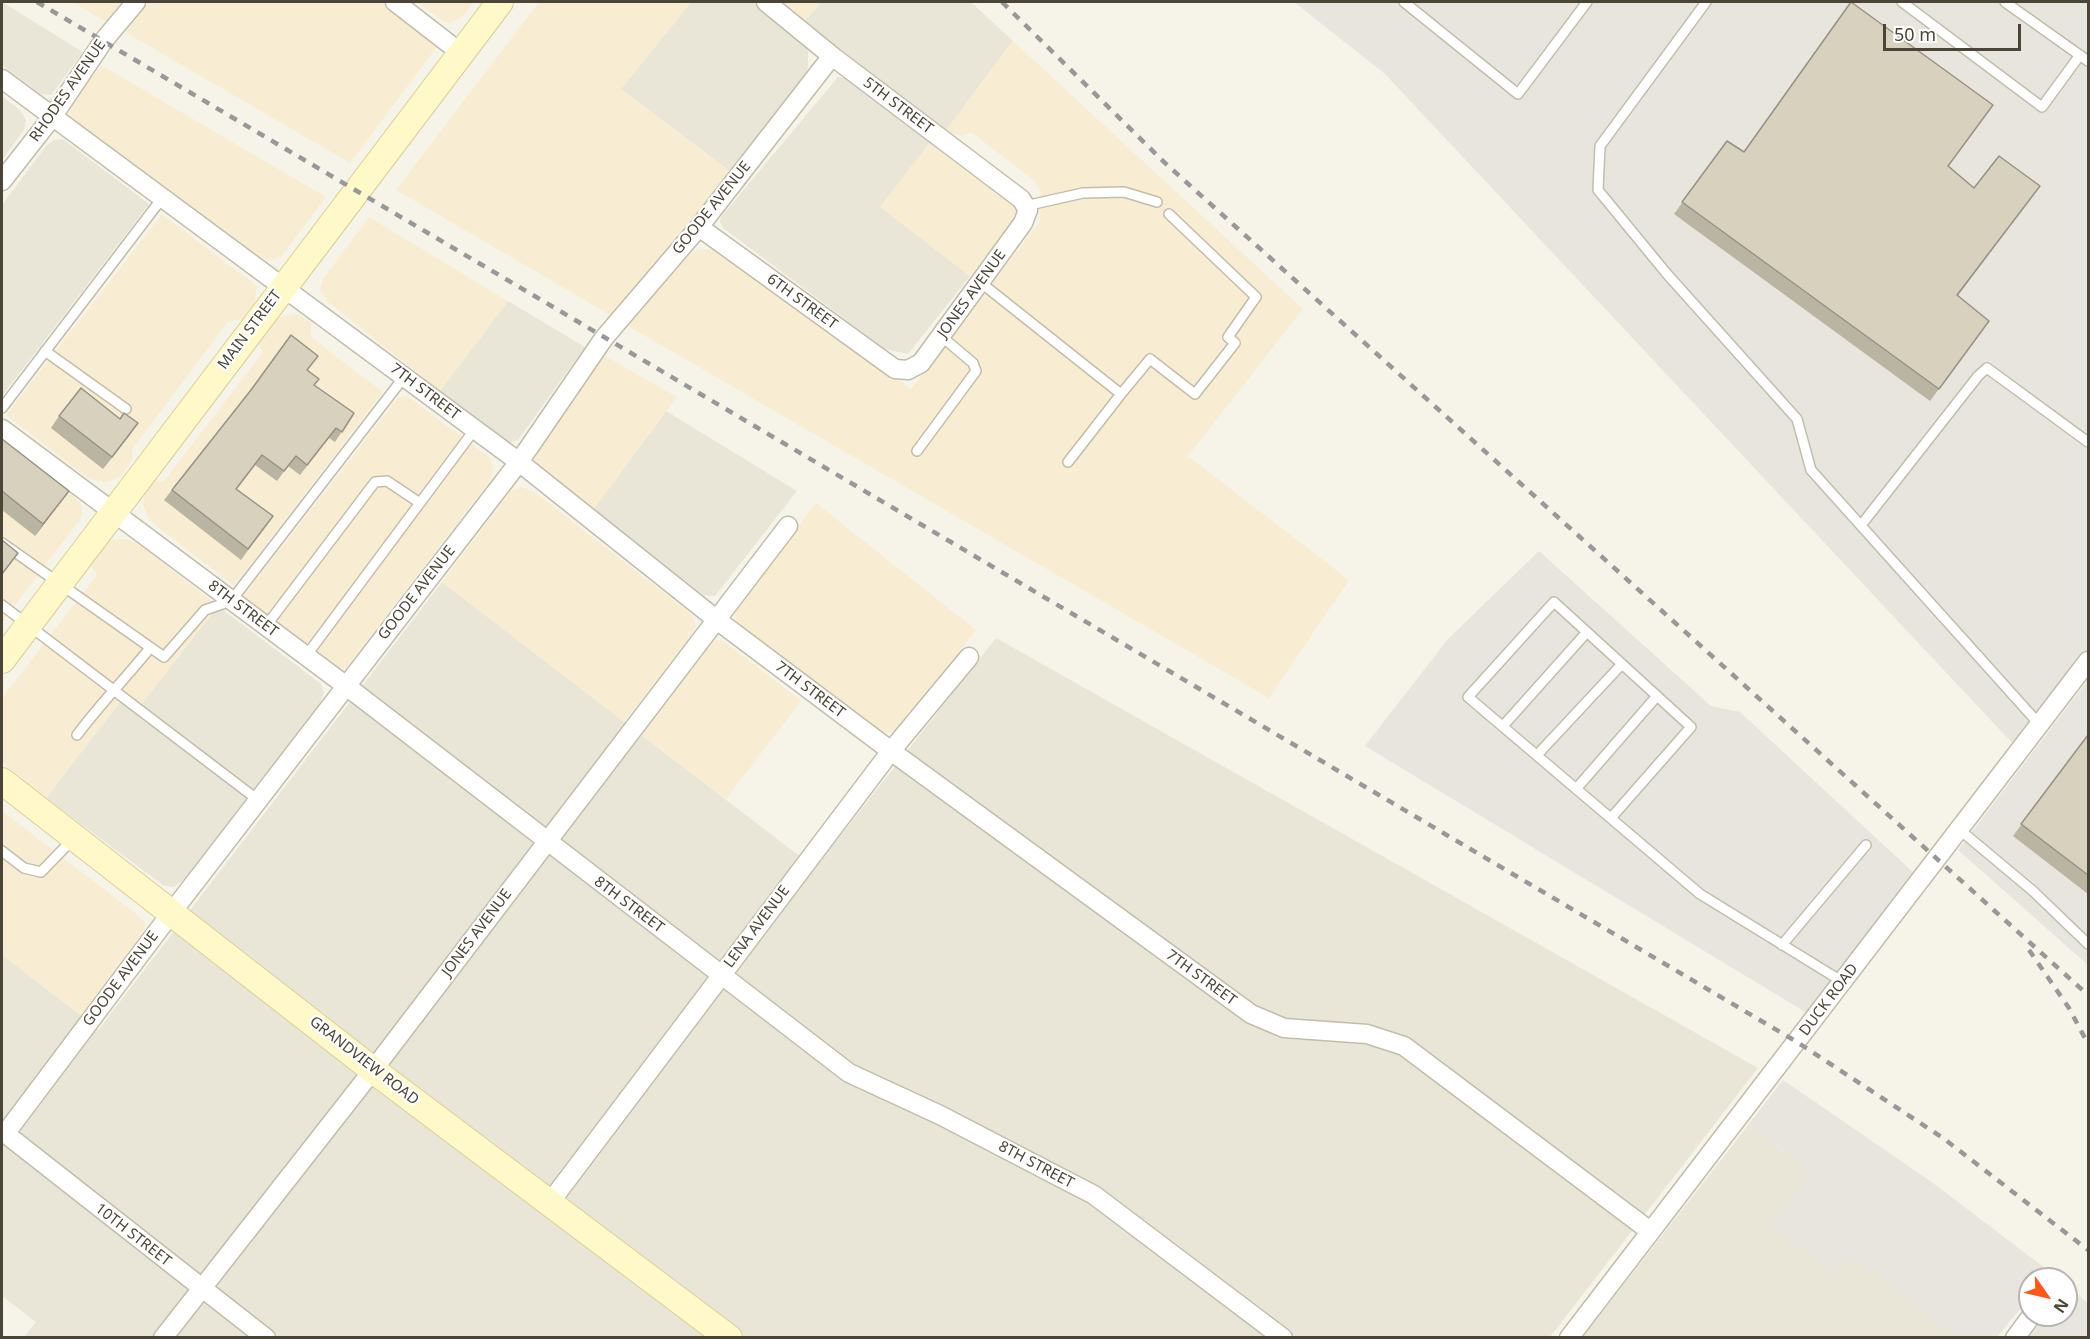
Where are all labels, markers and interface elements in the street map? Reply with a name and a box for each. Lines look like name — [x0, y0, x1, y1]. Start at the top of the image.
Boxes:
scale bar — [1886, 12, 2024, 50]
text: 50 m — [1894, 22, 1936, 46]
street label: RHODES AVENUE — [26, 36, 110, 146]
street label: 5TH STREET — [859, 74, 937, 138]
street label: GOODE AVENUE — [669, 158, 755, 258]
street label: JONES AVENUE — [934, 246, 1010, 342]
street label: 6TH STREET — [763, 270, 841, 334]
street label: MAIN STREET — [214, 287, 286, 373]
street label: 7TH STREET — [386, 360, 464, 424]
street label: GOODE AVENUE — [375, 542, 459, 644]
street label: 8TH STREET — [204, 577, 282, 641]
street label: 7TH STREET — [771, 658, 849, 722]
street label: 8TH STREET — [590, 873, 668, 937]
street label: LENA AVENUE — [720, 882, 794, 972]
street label: JONES AVENUE — [438, 886, 516, 980]
street label: GOODE AVENUE — [79, 928, 163, 1030]
street label: 7TH STREET — [1162, 946, 1240, 1010]
street label: DUCK ROAD — [1796, 960, 1862, 1040]
street label: GRANDVIEW ROAD — [306, 1013, 422, 1109]
street label: 8TH STREET — [995, 1138, 1077, 1192]
street label: 10TH STREET — [91, 1200, 175, 1270]
north arrow — [2018, 1267, 2078, 1327]
text: N — [2049, 1294, 2074, 1317]

